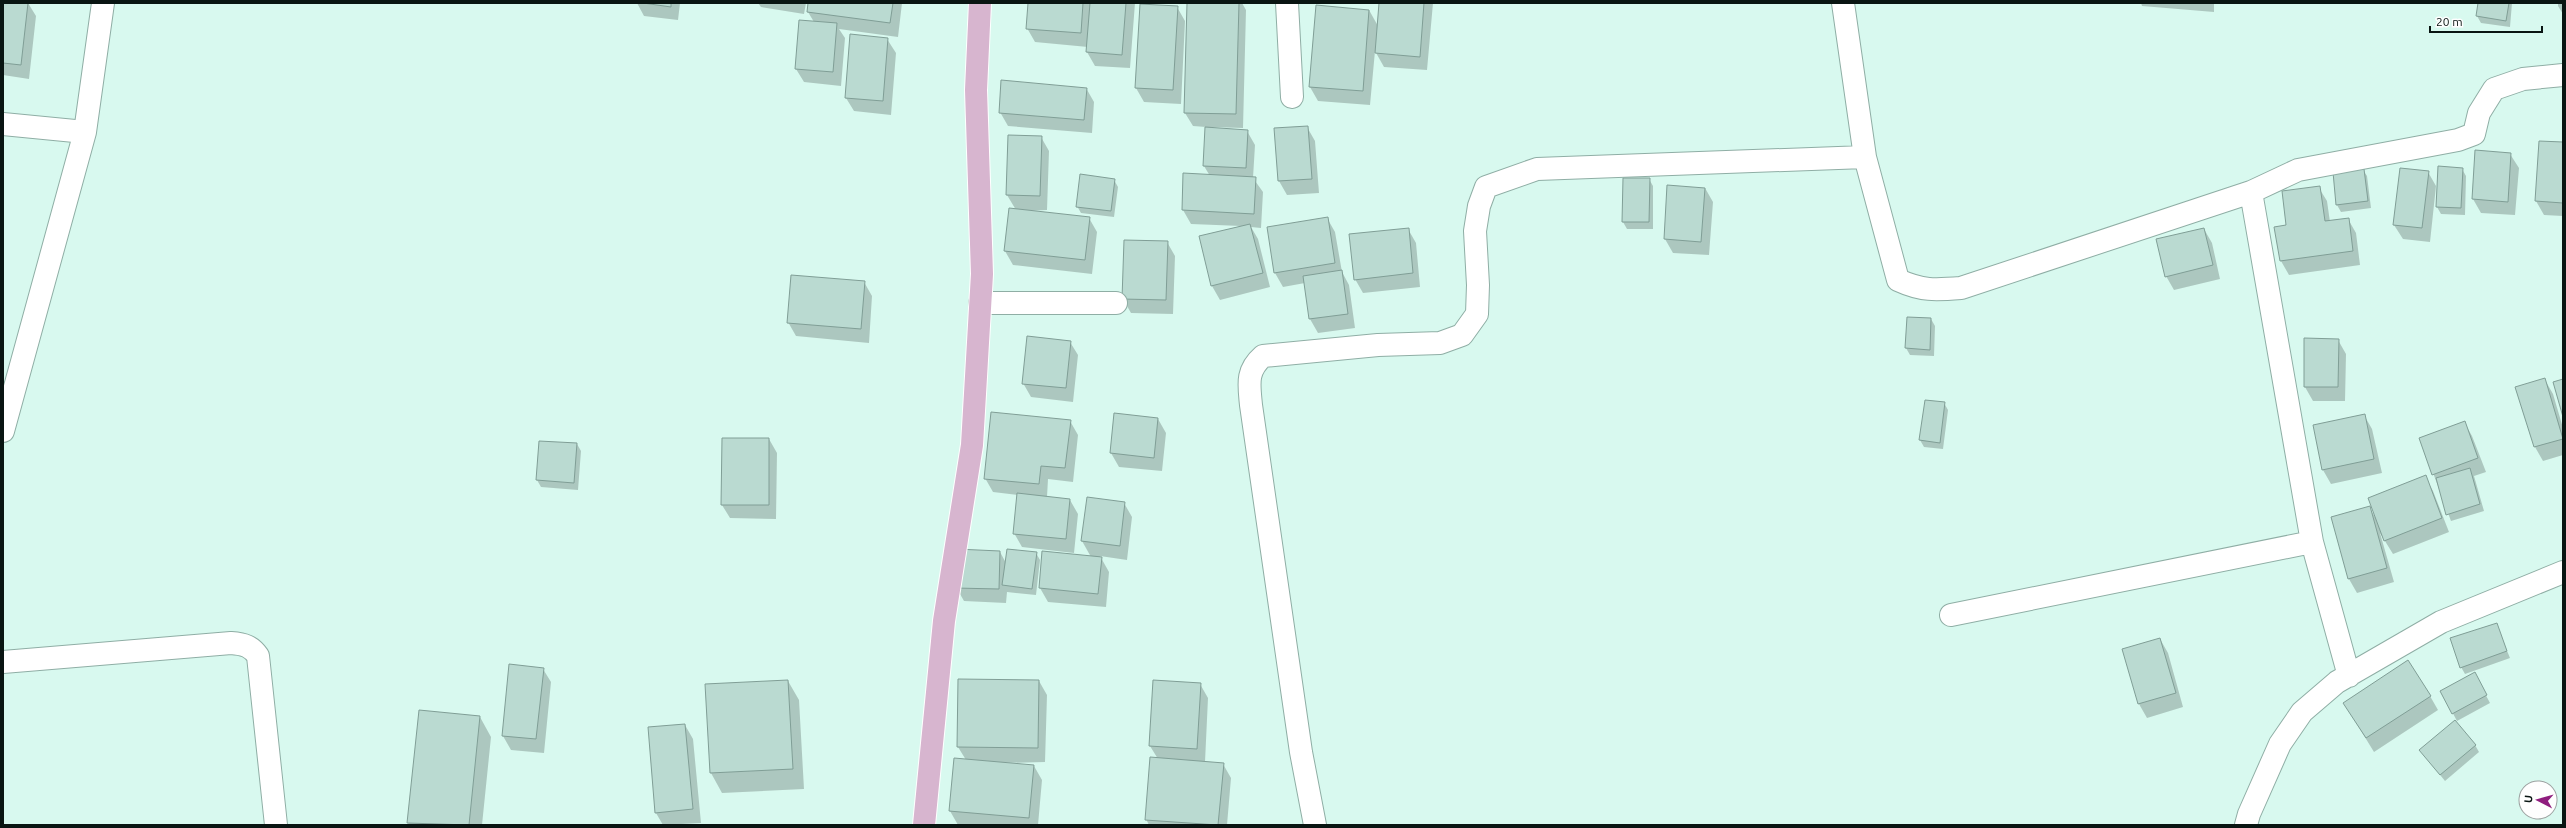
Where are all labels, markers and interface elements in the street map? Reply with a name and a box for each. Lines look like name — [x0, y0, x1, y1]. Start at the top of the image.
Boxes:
scale bar — [2430, 8, 2542, 34]
text: 20 m — [2436, 15, 2463, 28]
north arrow — [2518, 780, 2558, 820]
text: U — [2522, 794, 2534, 803]

